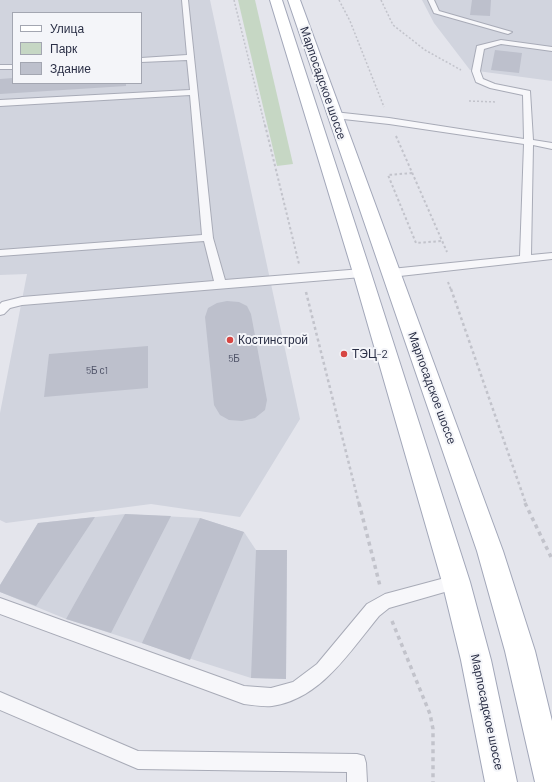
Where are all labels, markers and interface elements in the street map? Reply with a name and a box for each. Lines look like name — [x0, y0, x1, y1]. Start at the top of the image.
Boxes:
legend — [12, 12, 142, 84]
text: Улица — [50, 21, 84, 35]
street label: Марпосадское шоссе — [297, 25, 349, 141]
text: Парк — [50, 41, 77, 55]
text: Здание — [50, 61, 91, 75]
street label: Марпосадское шоссе — [405, 330, 459, 446]
place label: Костинстрой — [238, 333, 308, 347]
marker: Костинстрой — [225, 335, 235, 345]
place label: ТЭЦ-2 — [352, 347, 388, 361]
marker: ТЭЦ-2 — [339, 349, 349, 359]
house number: 5Б — [228, 353, 240, 365]
house number: 5Б с1 — [86, 365, 108, 377]
street label: Марпосадское шоссе — [468, 653, 506, 771]

